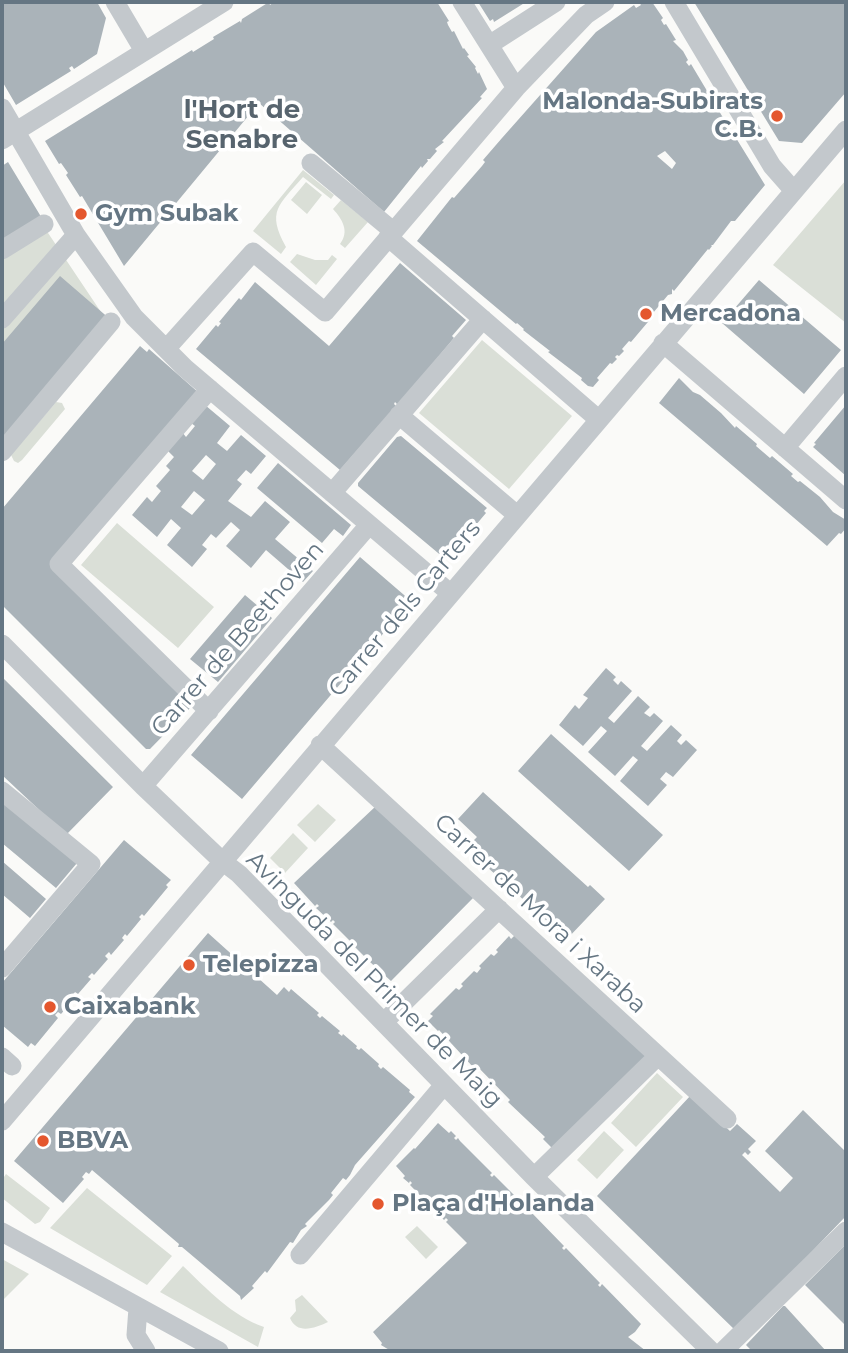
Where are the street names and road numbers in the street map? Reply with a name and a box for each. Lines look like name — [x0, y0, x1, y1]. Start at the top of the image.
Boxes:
street label: Carrer dels Carters — [323, 515, 487, 703]
street label: Carrer de Beethoven — [146, 536, 330, 742]
street label: Carrer de Mora i Xaraba — [428, 808, 652, 1020]
street label: Avinguda del Primer de Maig — [240, 846, 508, 1114]

